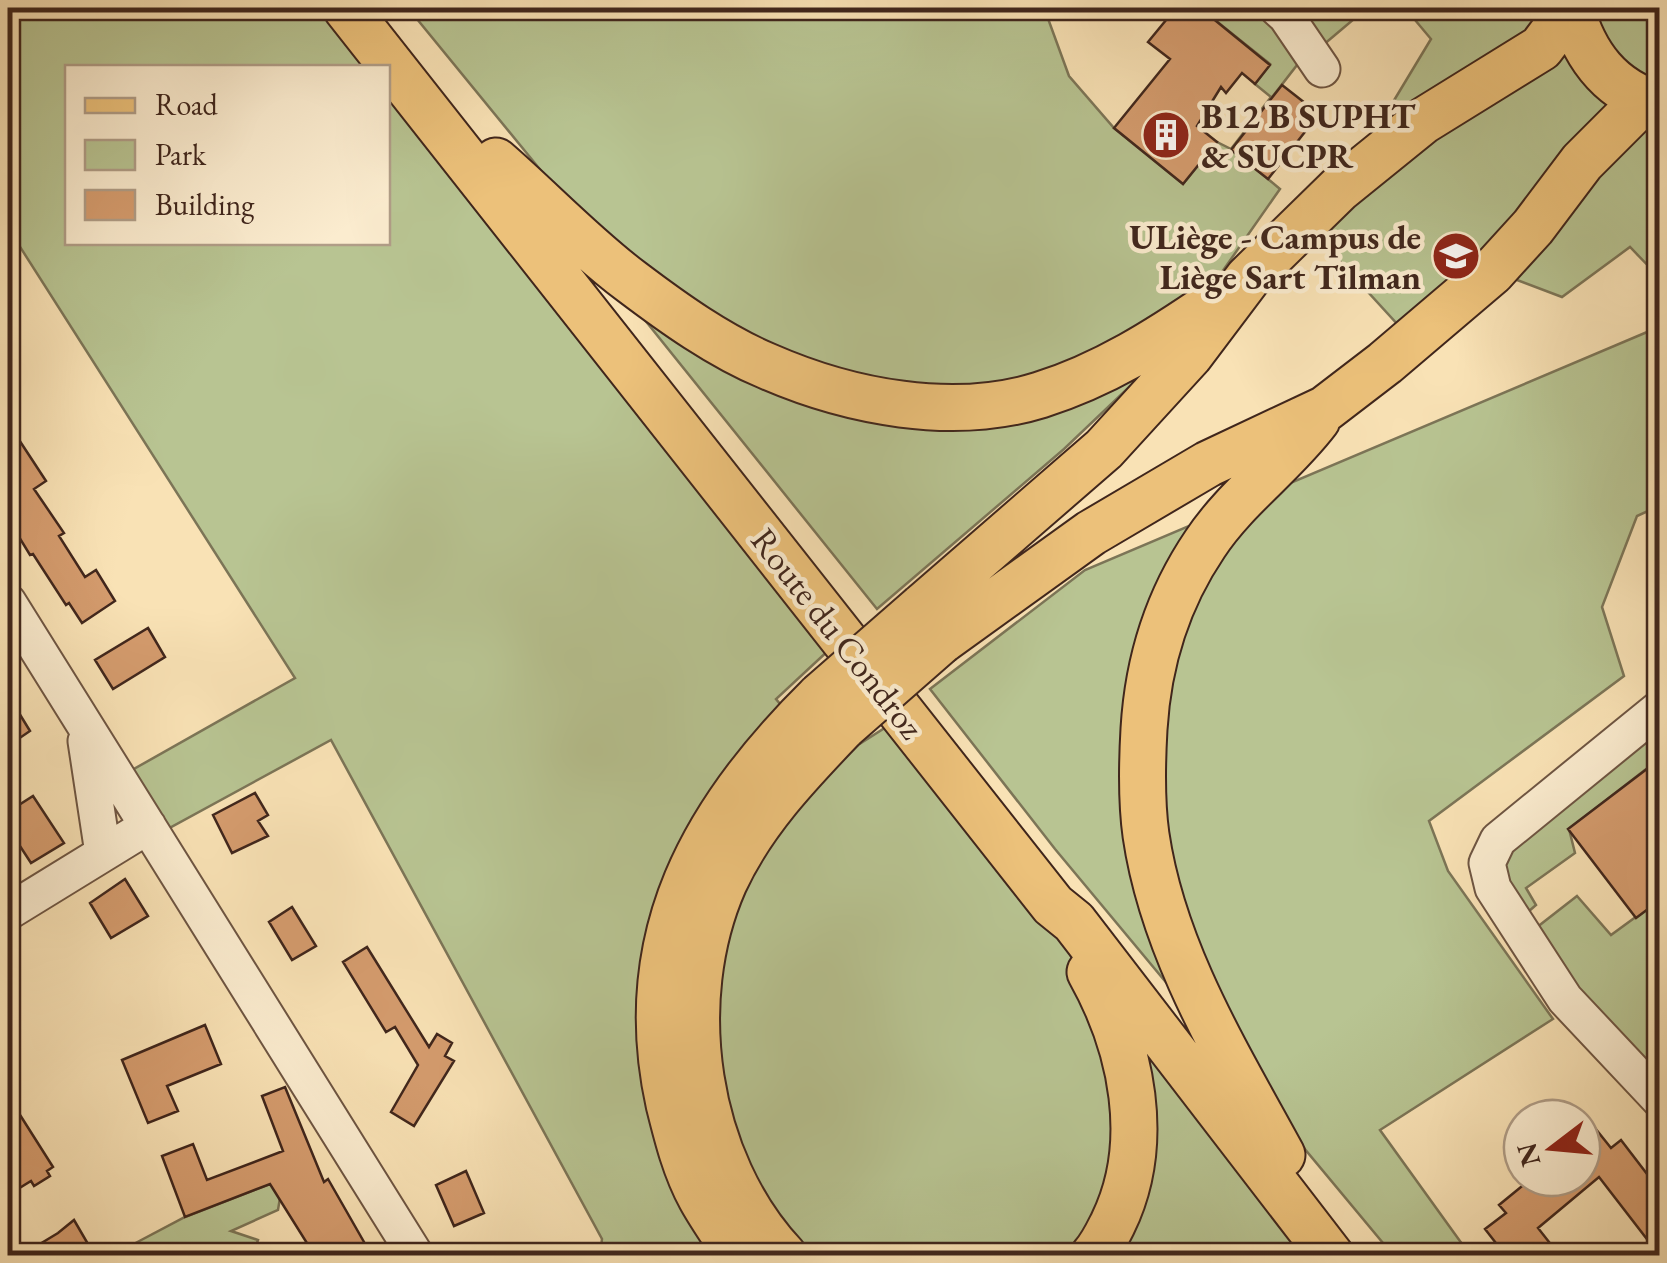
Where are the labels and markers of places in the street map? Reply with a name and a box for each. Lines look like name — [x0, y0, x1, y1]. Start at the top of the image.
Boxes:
place label: B12 B SUPHT & SUCPR — [1201, 93, 1416, 178]
building icon: B12 B SUPHT & SUCPR — [1140, 109, 1192, 161]
place label: ULiège - Campus de Liège Sart Tilman — [1129, 214, 1421, 299]
school or university icon: ULiège - Campus de Liège Sart Tilman — [1430, 230, 1482, 282]

